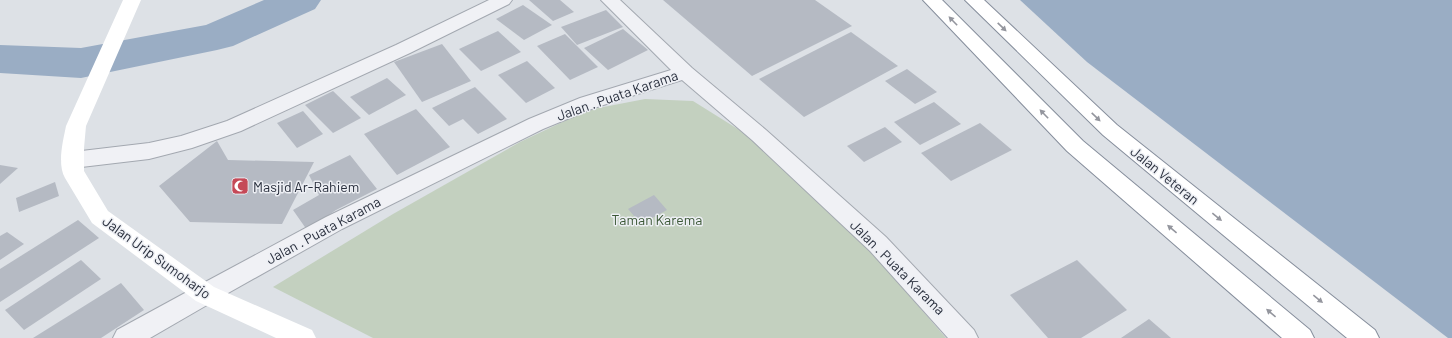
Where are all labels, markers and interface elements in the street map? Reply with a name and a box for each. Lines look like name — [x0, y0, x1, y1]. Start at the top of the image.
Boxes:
one-way arrow — [948, 16, 958, 26]
one-way arrow — [997, 22, 1007, 32]
street label: Jalan . Puata Karama — [554, 66, 680, 124]
one-way arrow — [1039, 109, 1049, 119]
one-way arrow — [1091, 112, 1101, 122]
street label: Jalan Veteran — [1127, 142, 1203, 208]
mosque icon: Masjid Ar-Rahiem — [230, 176, 250, 196]
place label: Masjid Ar-Rahiem — [253, 178, 359, 195]
street label: Jalan . Puata Karama — [263, 193, 383, 267]
park label: Taman Karema — [612, 211, 702, 228]
street label: Jalan Urip Sumoharjo — [99, 212, 215, 302]
one-way arrow — [1212, 213, 1223, 222]
street label: Jalan . Puata Karama — [847, 216, 949, 318]
one-way arrow — [1167, 224, 1177, 233]
one-way arrow — [1313, 295, 1324, 304]
one-way arrow — [1266, 308, 1277, 317]

